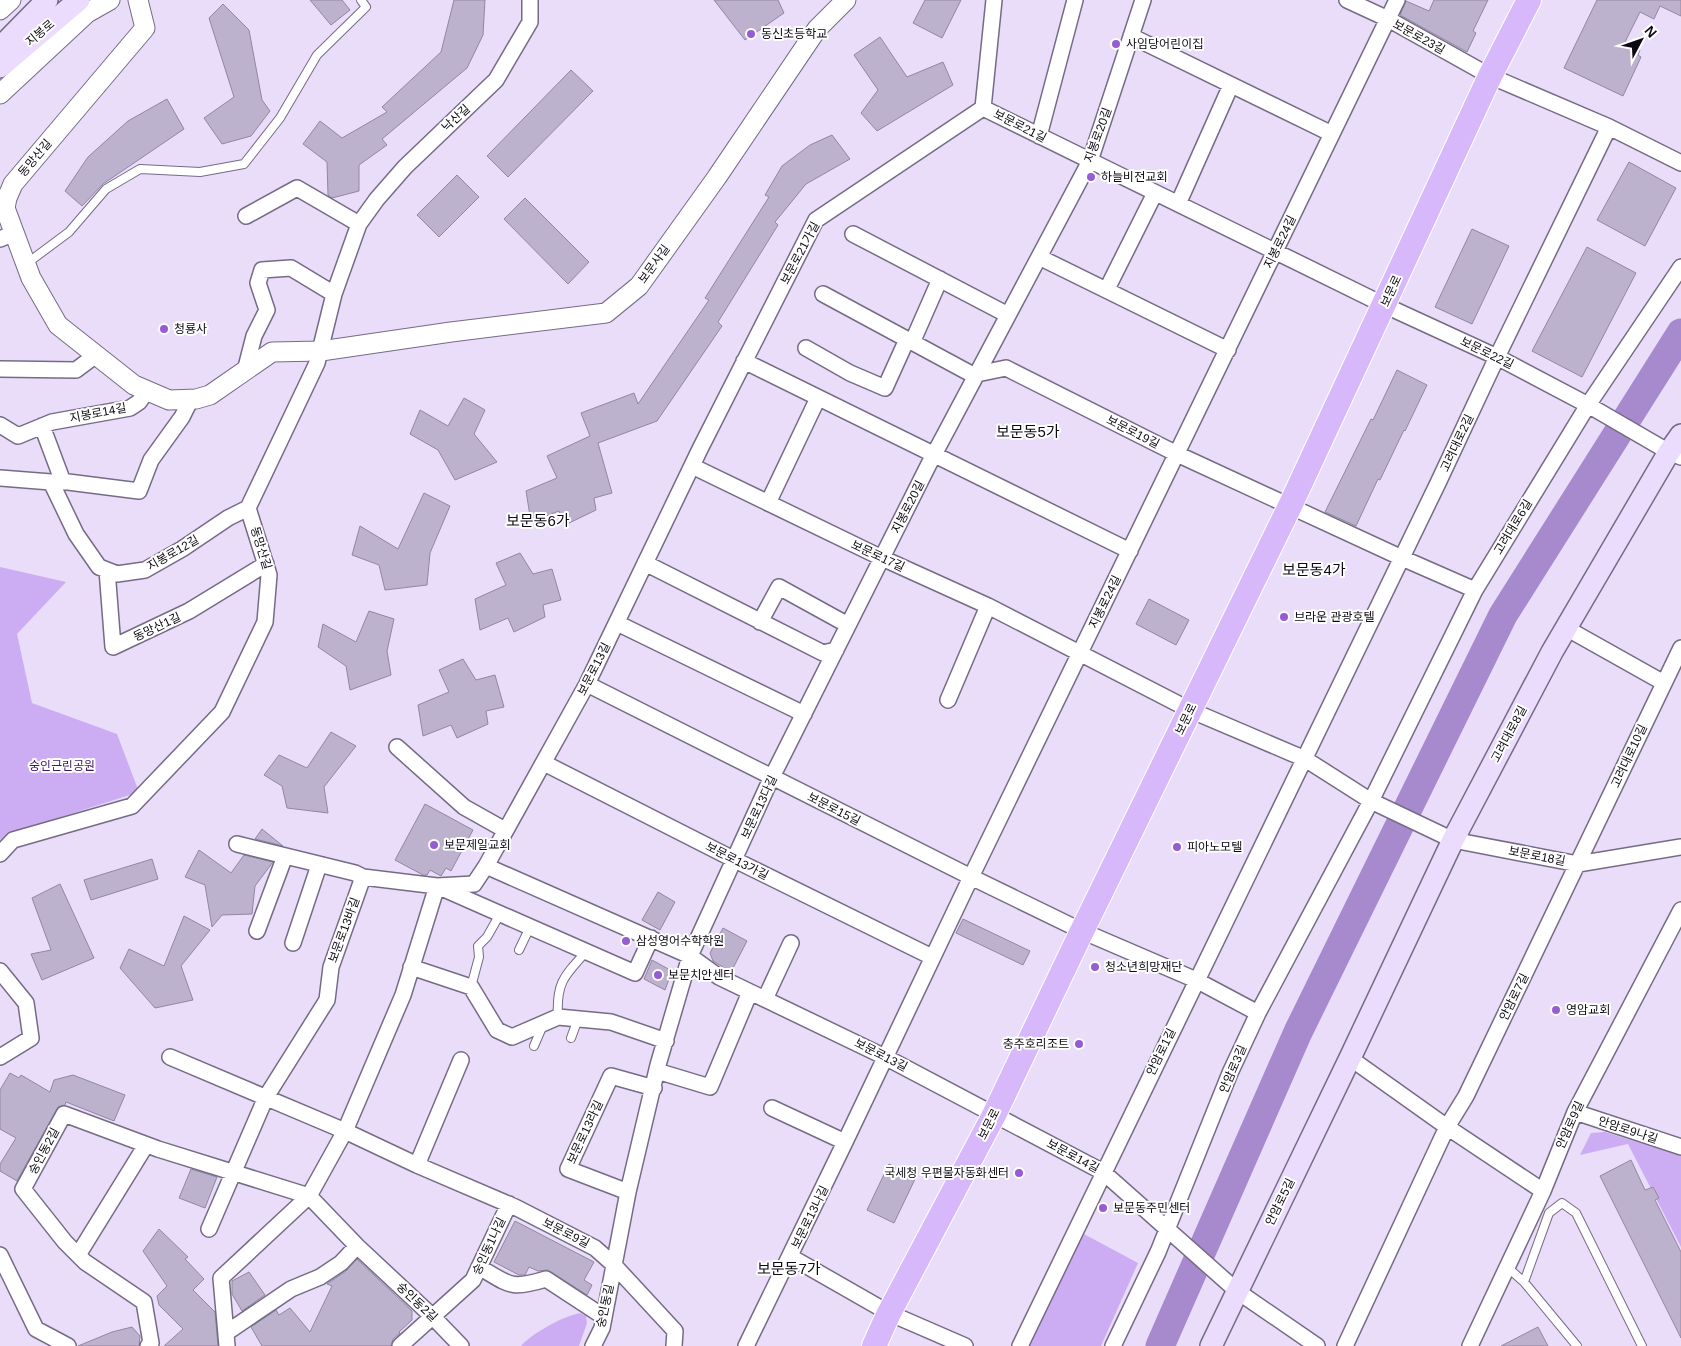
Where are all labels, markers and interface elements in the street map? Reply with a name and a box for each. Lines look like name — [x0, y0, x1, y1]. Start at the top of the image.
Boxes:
north arrow — [1616, 15, 1666, 65]
street label: 지봉로 — [23, 17, 57, 49]
street label: 보문로23길 — [1390, 17, 1448, 57]
text: N — [1641, 22, 1660, 41]
place label: 동신초등학교 — [761, 27, 827, 41]
marker: 동신초등학교 — [745, 28, 757, 40]
place label: 사임당어린이집 — [1126, 37, 1203, 51]
marker: 사임당어린이집 — [1110, 38, 1122, 50]
street label: 낙산길 — [439, 102, 473, 134]
street label: 지봉로20길 — [1082, 106, 1114, 164]
street label: 보문로21길 — [991, 107, 1049, 145]
street label: 동망산길 — [15, 137, 55, 179]
place label: 하늘비전교회 — [1101, 170, 1167, 184]
marker: 하늘비전교회 — [1085, 171, 1097, 183]
street label: 지봉로24길 — [1261, 213, 1299, 271]
street label: 보문로21가길 — [778, 219, 822, 287]
street label: 보문사길 — [635, 242, 673, 286]
street label: 보문로 — [1378, 273, 1404, 309]
place label: 청룡사 — [174, 322, 207, 336]
marker: 청룡사 — [158, 323, 170, 335]
street label: 보문로22길 — [1458, 334, 1516, 372]
street label: 지봉로14길 — [68, 401, 128, 425]
street label: 고려대로2길 — [1438, 412, 1476, 474]
street label: 보문로19길 — [1104, 413, 1162, 451]
district label: 보문동5가 — [996, 423, 1060, 440]
street label: 지봉로20길 — [889, 478, 927, 536]
street label: 고려대로6길 — [1491, 497, 1535, 557]
district label: 보문동6가 — [506, 512, 570, 529]
street label: 동망산길 — [248, 525, 274, 571]
street label: 지봉로12길 — [145, 533, 201, 573]
street label: 보문로17길 — [849, 538, 907, 574]
district label: 보문동4가 — [1282, 561, 1346, 578]
street label: 지봉로24길 — [1086, 573, 1124, 631]
street label: 동망산1길 — [131, 610, 183, 644]
place label: 브라운 관광호텔 — [1294, 610, 1375, 624]
marker: 브라운 관광호텔 — [1278, 611, 1290, 623]
street label: 보문로13길 — [575, 640, 613, 698]
street label: 보문로 — [1172, 701, 1200, 737]
street label: 고려대로8길 — [1488, 703, 1530, 765]
street label: 고려대로10길 — [1608, 722, 1650, 790]
park label: 숭인근린공원 — [29, 759, 95, 773]
street label: 보문로13다길 — [738, 773, 780, 841]
street label: 보문로15길 — [805, 790, 863, 828]
place label: 보문제일교회 — [444, 838, 510, 852]
marker: 보문제일교회 — [428, 839, 440, 851]
street label: 보문로13가길 — [703, 839, 771, 883]
place label: 피아노모텔 — [1187, 840, 1242, 854]
marker: 피아노모텔 — [1171, 841, 1183, 853]
street label: 보문로18길 — [1507, 844, 1567, 868]
street label: 보문로13바길 — [326, 895, 362, 965]
place label: 삼성영어수학학원 — [636, 934, 724, 948]
marker: 삼성영어수학학원 — [620, 935, 632, 947]
place label: 청소년희망재단 — [1105, 960, 1182, 974]
marker: 청소년희망재단 — [1089, 961, 1101, 973]
place label: 보문치안센터 — [668, 968, 734, 982]
marker: 보문치안센터 — [652, 969, 664, 981]
street label: 안암로7길 — [1497, 971, 1531, 1023]
place label: 영암교회 — [1566, 1003, 1610, 1017]
marker: 영암교회 — [1550, 1004, 1562, 1016]
street label: 안암로1길 — [1144, 1026, 1178, 1078]
street label: 보문로13길 — [852, 1036, 910, 1074]
place label: 충주호리조트 — [1003, 1037, 1069, 1051]
marker: 충주호리조트 — [1073, 1038, 1085, 1050]
street label: 안암로3길 — [1217, 1043, 1249, 1095]
street label: 보문로13라길 — [564, 1098, 606, 1166]
street label: 안암로9길 — [1553, 1099, 1587, 1151]
street label: 보문로 — [975, 1106, 1003, 1142]
street label: 안암로9나길 — [1596, 1114, 1660, 1146]
street label: 숭인동2길 — [26, 1125, 62, 1177]
street label: 보문로14길 — [1044, 1136, 1102, 1176]
place label: 국세청 우편물자동화센터 — [884, 1166, 1009, 1180]
marker: 국세청 우편물자동화센터 — [1013, 1167, 1025, 1179]
street label: 안암로5길 — [1263, 1176, 1297, 1228]
street label: 보문로13나길 — [789, 1183, 831, 1251]
place label: 보문동주민센터 — [1113, 1201, 1190, 1215]
marker: 보문동주민센터 — [1097, 1202, 1109, 1214]
street label: 숭인동1나길 — [470, 1215, 508, 1277]
street label: 보문로9길 — [540, 1215, 592, 1251]
district label: 보문동7가 — [757, 1260, 821, 1277]
street label: 숭인동2길 — [394, 1280, 440, 1324]
street label: 숭인동길 — [594, 1283, 616, 1329]

